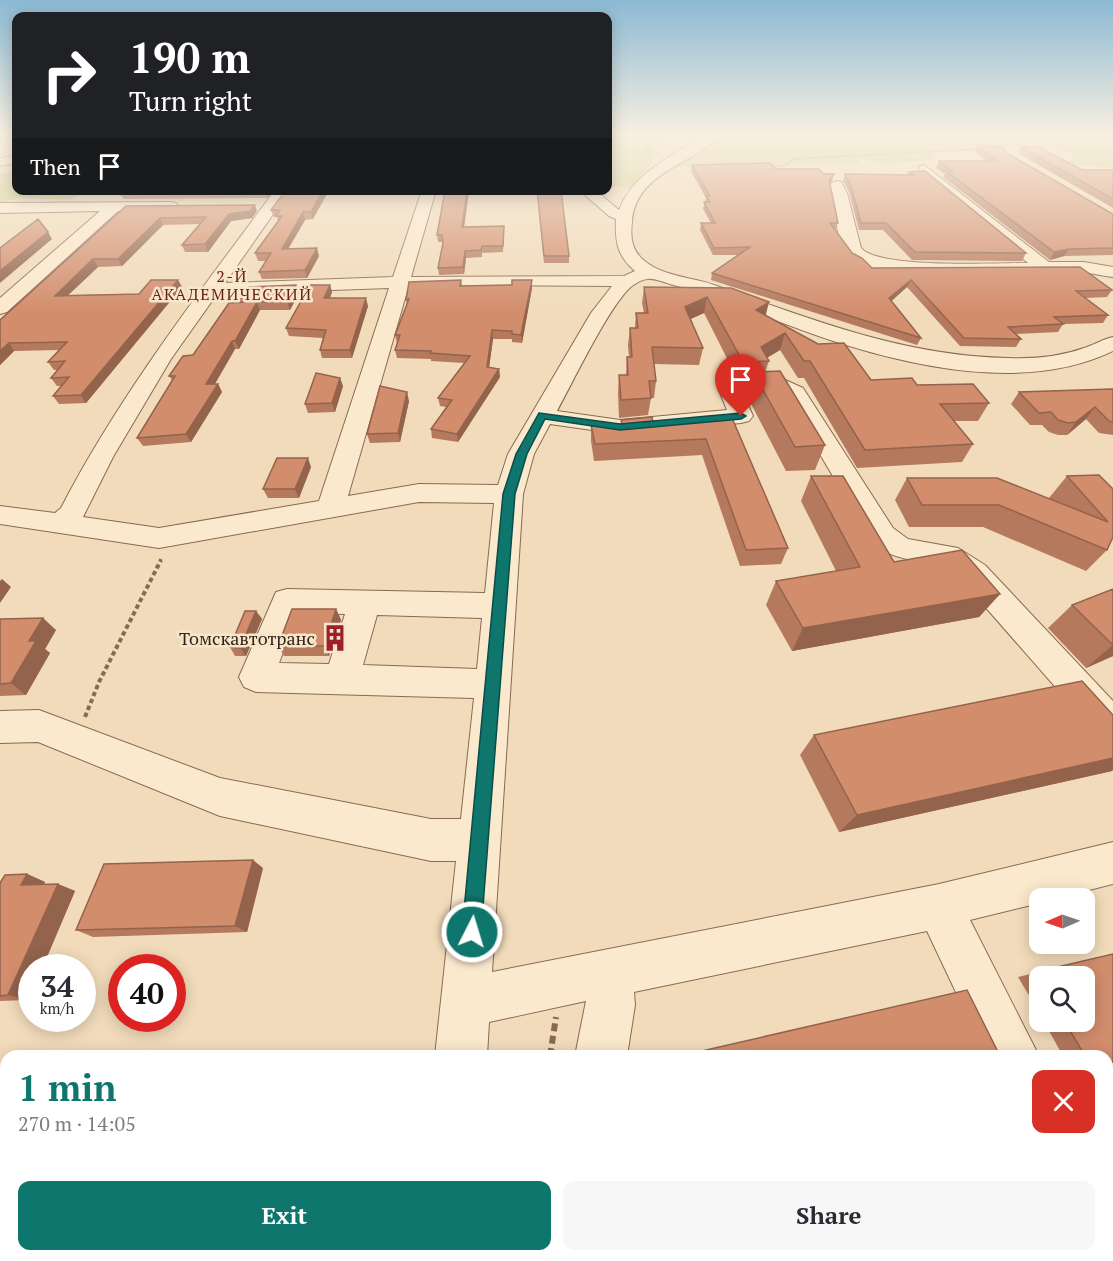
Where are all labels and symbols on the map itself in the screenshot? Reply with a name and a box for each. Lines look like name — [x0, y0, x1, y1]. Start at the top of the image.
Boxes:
district label: 2-Й АКАДЕМИЧЕСКИЙ — [151, 265, 313, 305]
pin — [715, 354, 766, 416]
building icon: Томскавтотранс — [320, 623, 350, 653]
place label: Томскавтотранс — [179, 626, 315, 650]
north arrow — [1029, 888, 1095, 954]
position arrow — [440, 900, 504, 964]
speed limit sign: 40 — [108, 954, 186, 1032]

